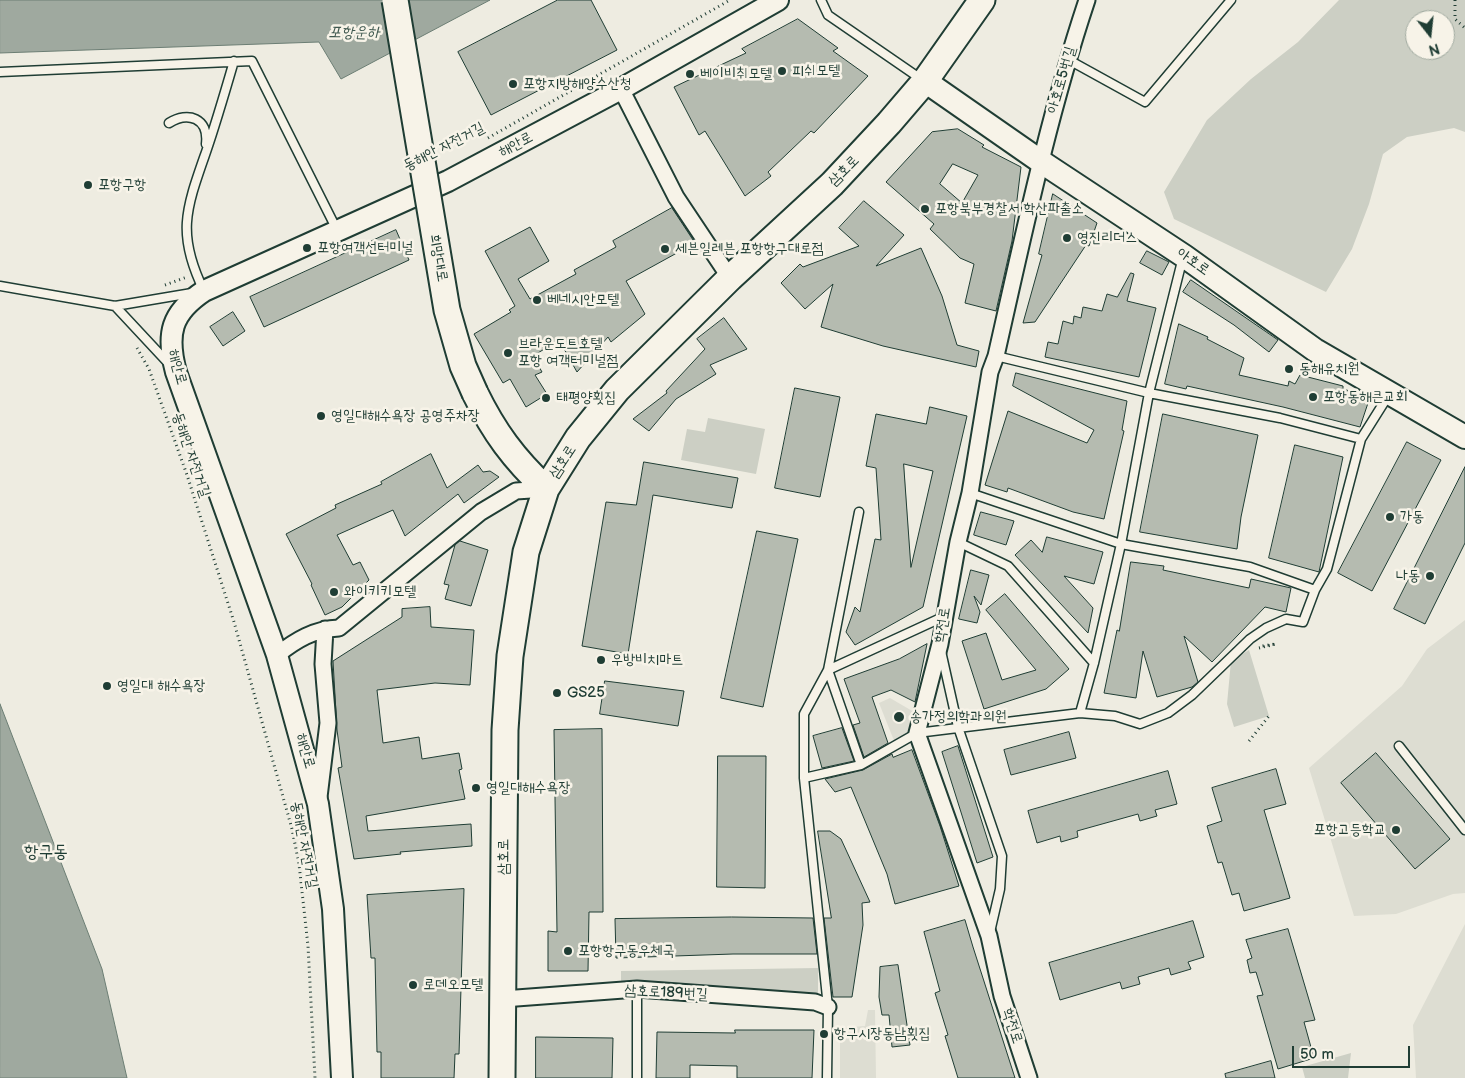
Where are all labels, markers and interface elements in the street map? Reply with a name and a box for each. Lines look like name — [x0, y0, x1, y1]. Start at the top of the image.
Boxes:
north arrow — [1405, 10, 1455, 60]
water label: 포항운하 — [328, 23, 380, 43]
text: N — [1427, 39, 1441, 59]
street label: 아호로5번길 — [1044, 44, 1080, 116]
place label: 피쉬모텔 — [792, 62, 840, 80]
place label: 베이비취모텔 — [700, 65, 772, 83]
marker: 피쉬모텔 — [776, 65, 788, 77]
marker: 베이비취모텔 — [684, 68, 696, 80]
place label: 포항지방해양수산청 — [523, 75, 632, 93]
marker: 포항지방해양수산청 — [507, 78, 519, 90]
street label: 동해안 자전거길 — [400, 119, 488, 175]
street label: 해안로 — [496, 129, 536, 161]
street label: 삼호로 — [825, 152, 863, 190]
place label: 포항구항 — [98, 176, 146, 194]
marker: 포항구항 — [82, 179, 94, 191]
place label: 포항북부경찰서 학산파출소 — [935, 200, 1084, 218]
marker: 포항북부경찰서 학산파출소 — [919, 203, 931, 215]
place label: 영진리더스 — [1077, 229, 1137, 247]
marker: 영진리더스 — [1061, 232, 1073, 244]
street label: 희망대로 — [425, 233, 451, 283]
place label: 포항여객선터미널 — [317, 239, 414, 257]
place label: 세븐일레븐 포항항구대로점 — [675, 240, 824, 258]
marker: 포항여객선터미널 — [301, 242, 313, 254]
marker: 세븐일레븐 포항항구대로점 — [659, 243, 671, 255]
street label: 아호로 — [1173, 244, 1213, 280]
place label: 베네시안모텔 — [547, 291, 619, 309]
marker: 베네시안모텔 — [531, 294, 543, 306]
place label: 브라운도트호텔 포항 여객터미널점 — [518, 335, 619, 370]
street label: 해안로 — [164, 347, 190, 387]
marker: 브라운도트호텔 포항 여객터미널점 — [502, 347, 514, 359]
place label: 동해유치원 — [1299, 360, 1359, 378]
marker: 동해유치원 — [1283, 363, 1295, 375]
place label: 포항동해큰교회 — [1323, 388, 1407, 406]
place label: 태평양횟집 — [556, 389, 616, 407]
marker: 포항동해큰교회 — [1307, 391, 1319, 403]
marker: 태평양횟집 — [540, 392, 552, 404]
place label: 영일대해수욕장 공영주차장 — [331, 407, 480, 425]
street label: 동해안 자전거길 — [168, 410, 214, 500]
marker: 영일대해수욕장 공영주차장 — [315, 410, 327, 422]
street label: 삼호로 — [546, 442, 580, 482]
place label: 가동 — [1400, 508, 1424, 526]
marker: 가동 — [1384, 511, 1396, 523]
place label: 나동 — [1396, 567, 1420, 585]
marker: 나동 — [1424, 570, 1436, 582]
place label: 와이키키모텔 — [344, 583, 416, 601]
marker: 와이키키모텔 — [328, 586, 340, 598]
street label: 학전로 — [931, 606, 955, 644]
place label: 우방비치마트 — [611, 651, 683, 669]
marker: 우방비치마트 — [595, 654, 607, 666]
place label: 영일대 해수욕장 — [117, 677, 206, 695]
marker: 영일대 해수욕장 — [101, 680, 113, 692]
place label: GS25 — [567, 684, 605, 702]
marker: GS25 — [551, 687, 563, 699]
place label: 송가정의학과의원 — [910, 708, 1007, 726]
marker: 송가정의학과의원 — [892, 710, 906, 724]
street label: 해안로 — [291, 731, 319, 771]
place label: 영일대해수욕장 — [486, 779, 570, 797]
marker: 영일대해수욕장 — [470, 782, 482, 794]
street label: 동해안 자전거길 — [287, 800, 321, 890]
place label: 포항고등학교 — [1314, 821, 1386, 839]
marker: 포항고등학교 — [1390, 824, 1402, 836]
street label: 삼호로 — [495, 839, 513, 875]
district label: 항구동 — [24, 841, 68, 863]
place label: 포항항구동우체국 — [578, 942, 675, 960]
marker: 포항항구동우체국 — [562, 945, 574, 957]
place label: 로데오모텔 — [423, 976, 483, 994]
marker: 로데오모텔 — [407, 979, 419, 991]
street label: 삼호로189번길 — [624, 982, 708, 1004]
street label: 학전로 — [998, 1006, 1026, 1046]
place label: 항구시장동남횟집 — [834, 1025, 931, 1043]
marker: 항구시장동남횟집 — [818, 1028, 830, 1040]
scale bar — [1295, 1036, 1412, 1068]
text: 50 m — [1300, 1045, 1334, 1064]

